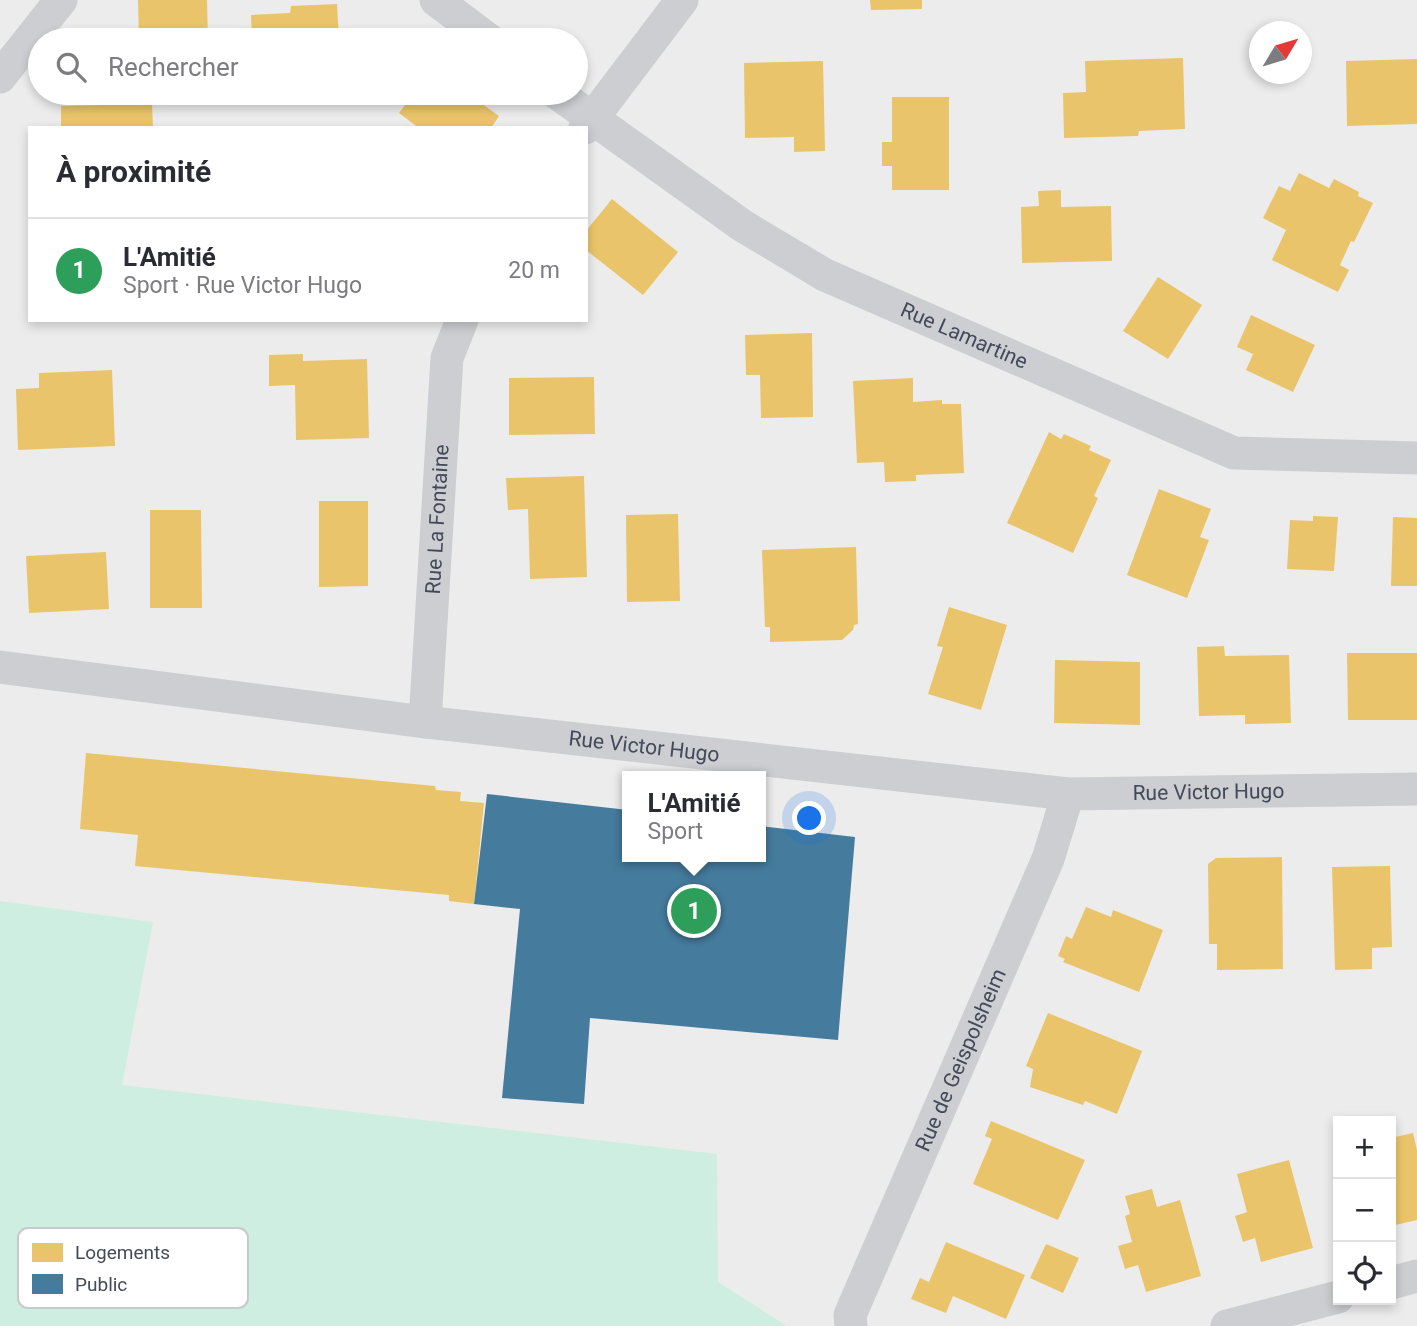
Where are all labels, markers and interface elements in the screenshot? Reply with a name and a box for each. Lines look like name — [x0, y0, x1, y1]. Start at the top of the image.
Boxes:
north arrow — [1249, 21, 1312, 84]
search box — [28, 28, 588, 105]
icon: search — [52, 48, 90, 86]
text: Rechercher — [108, 52, 239, 82]
text: À proximité — [56, 154, 211, 189]
text: L'Amitié — [123, 242, 216, 272]
text: 1 — [72, 257, 86, 284]
text: 20 m — [508, 257, 560, 284]
text: Sport · Rue Victor Hugo — [123, 272, 362, 299]
street label: Rue Lamartine — [897, 297, 1031, 374]
street label: Rue La Fontaine — [421, 444, 454, 595]
street label: Rue Victor Hugo — [567, 726, 721, 767]
popup — [622, 771, 766, 862]
street label: Rue Victor Hugo — [1132, 779, 1284, 805]
text: L'Amitié — [648, 788, 740, 818]
your location — [792, 801, 826, 835]
text: Sport — [648, 818, 703, 845]
pin: 1 — [671, 885, 717, 937]
street label: Rue de Geispolsheim — [911, 965, 1011, 1155]
map controls — [1333, 1116, 1396, 1305]
button: + — [1333, 1116, 1396, 1179]
button: − — [1333, 1179, 1396, 1242]
legend — [18, 1228, 248, 1308]
text: Logements — [75, 1241, 170, 1264]
button: locate — [1333, 1242, 1396, 1305]
text: Public — [75, 1273, 127, 1296]

